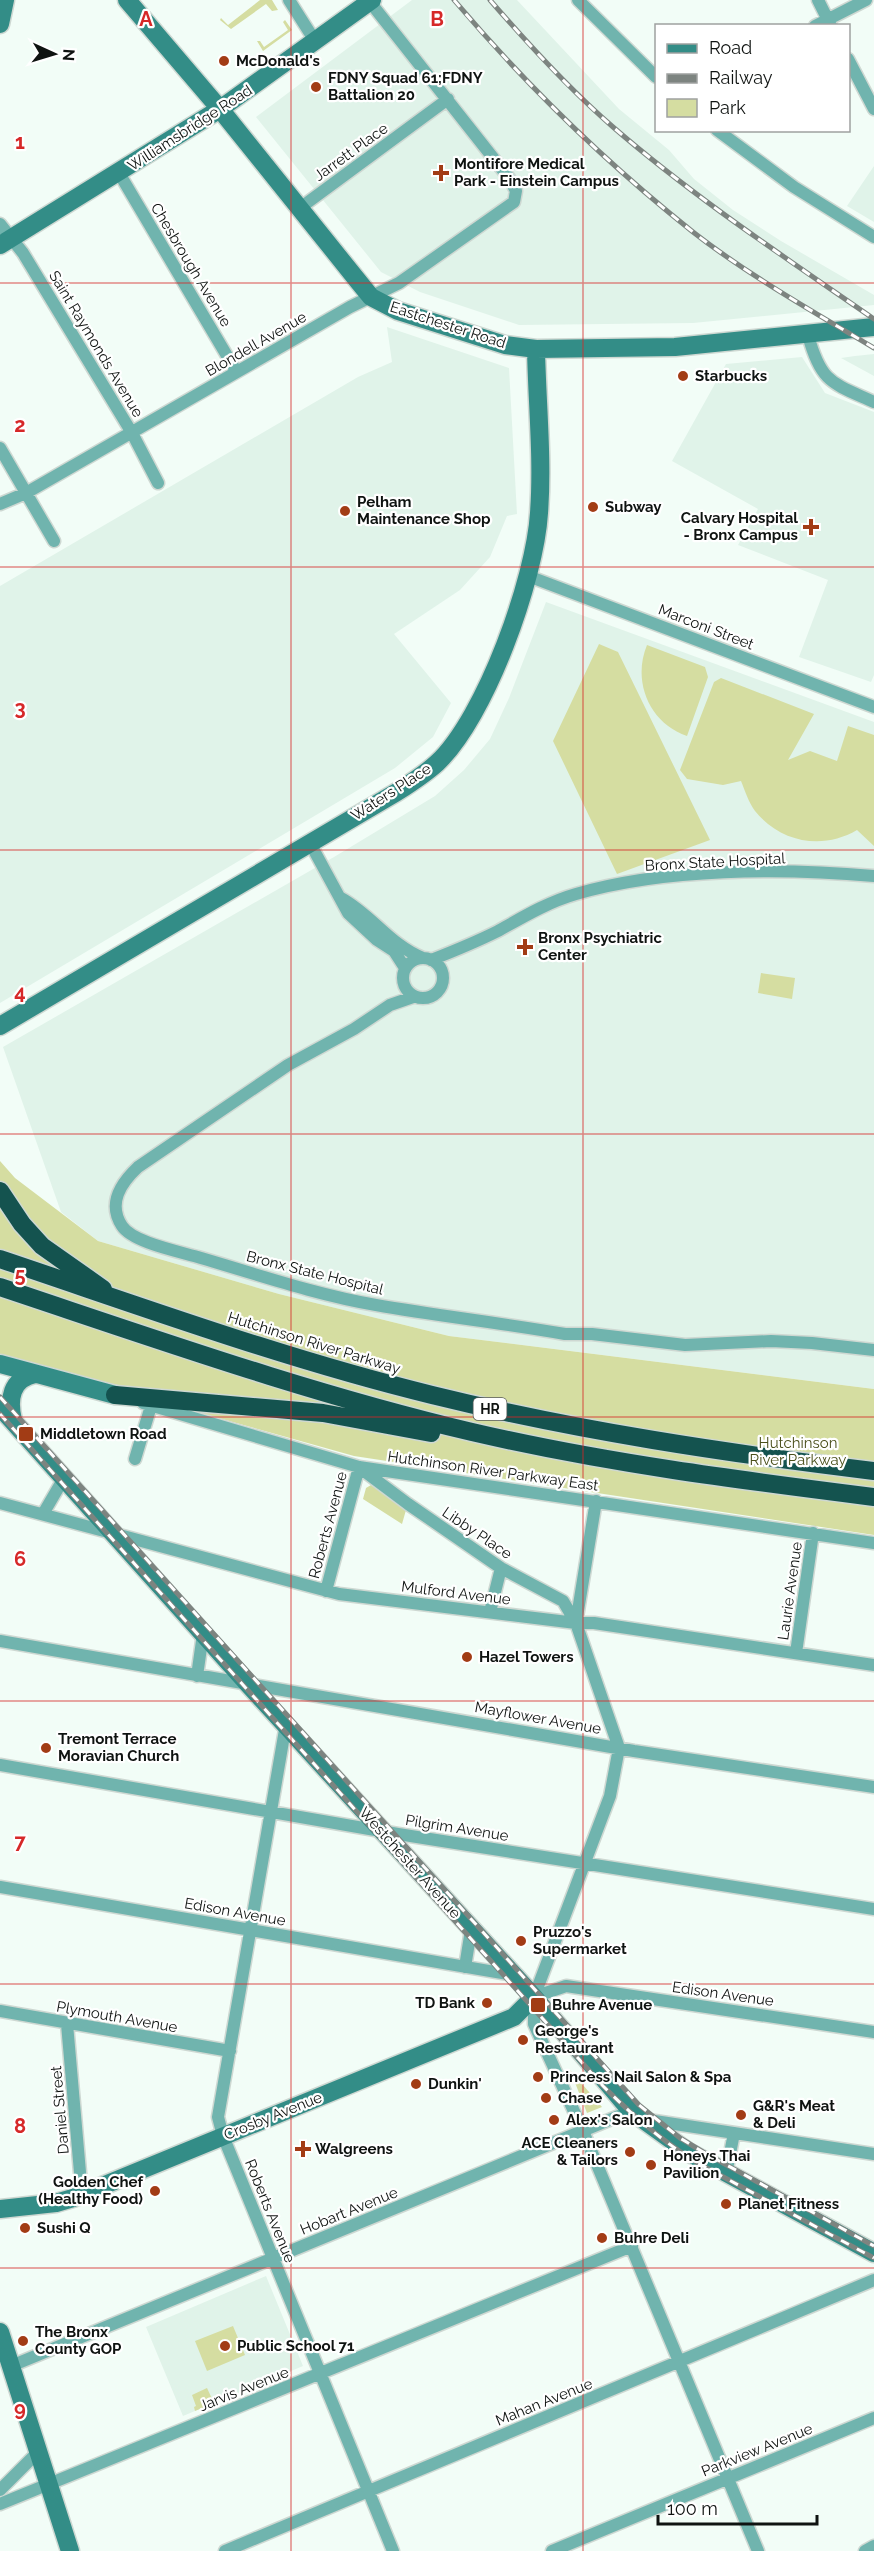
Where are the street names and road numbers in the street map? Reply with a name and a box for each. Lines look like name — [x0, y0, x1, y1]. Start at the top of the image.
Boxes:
street label: Williamsbridge Road — [124, 81, 256, 175]
street label: Jarrett Place — [311, 119, 392, 185]
street label: Chesbrough Avenue — [147, 200, 235, 330]
street label: Saint Raymonds Avenue — [45, 267, 147, 421]
street label: Eastchester Road — [388, 298, 508, 352]
street label: Blondell Avenue — [202, 308, 310, 380]
street label: Marconi Street — [656, 601, 756, 653]
street label: Waters Place — [348, 759, 434, 824]
street label: Bronx State Hospital — [644, 849, 787, 875]
street label: Bronx State Hospital — [245, 1247, 386, 1299]
street label: Hutchinson River Parkway — [226, 1308, 402, 1378]
road number: HR — [474, 1398, 506, 1420]
street label: Hutchinson River Parkway East — [387, 1447, 599, 1495]
street label: Roberts Avenue — [305, 1469, 351, 1580]
street label: Libby Place — [439, 1503, 516, 1563]
street label: Laurie Avenue — [774, 1540, 806, 1641]
street label: Mulford Avenue — [400, 1577, 512, 1609]
street label: Mayflower Avenue — [473, 1698, 603, 1738]
street label: Westchester Avenue — [355, 1804, 465, 1922]
street label: Pilgrim Avenue — [404, 1811, 510, 1845]
street label: Edison Avenue — [183, 1894, 287, 1930]
street label: Edison Avenue — [671, 1978, 775, 2010]
street label: Plymouth Avenue — [55, 1997, 179, 2037]
street label: Daniel Street — [47, 2065, 73, 2155]
street label: Crosby Avenue — [221, 2088, 325, 2144]
street label: Roberts Avenue — [241, 2157, 299, 2266]
street label: Hobart Avenue — [298, 2183, 401, 2239]
street label: Jarvis Avenue — [197, 2363, 292, 2415]
street label: Mahan Avenue — [493, 2374, 595, 2430]
street label: Parkview Avenue — [699, 2419, 815, 2480]

